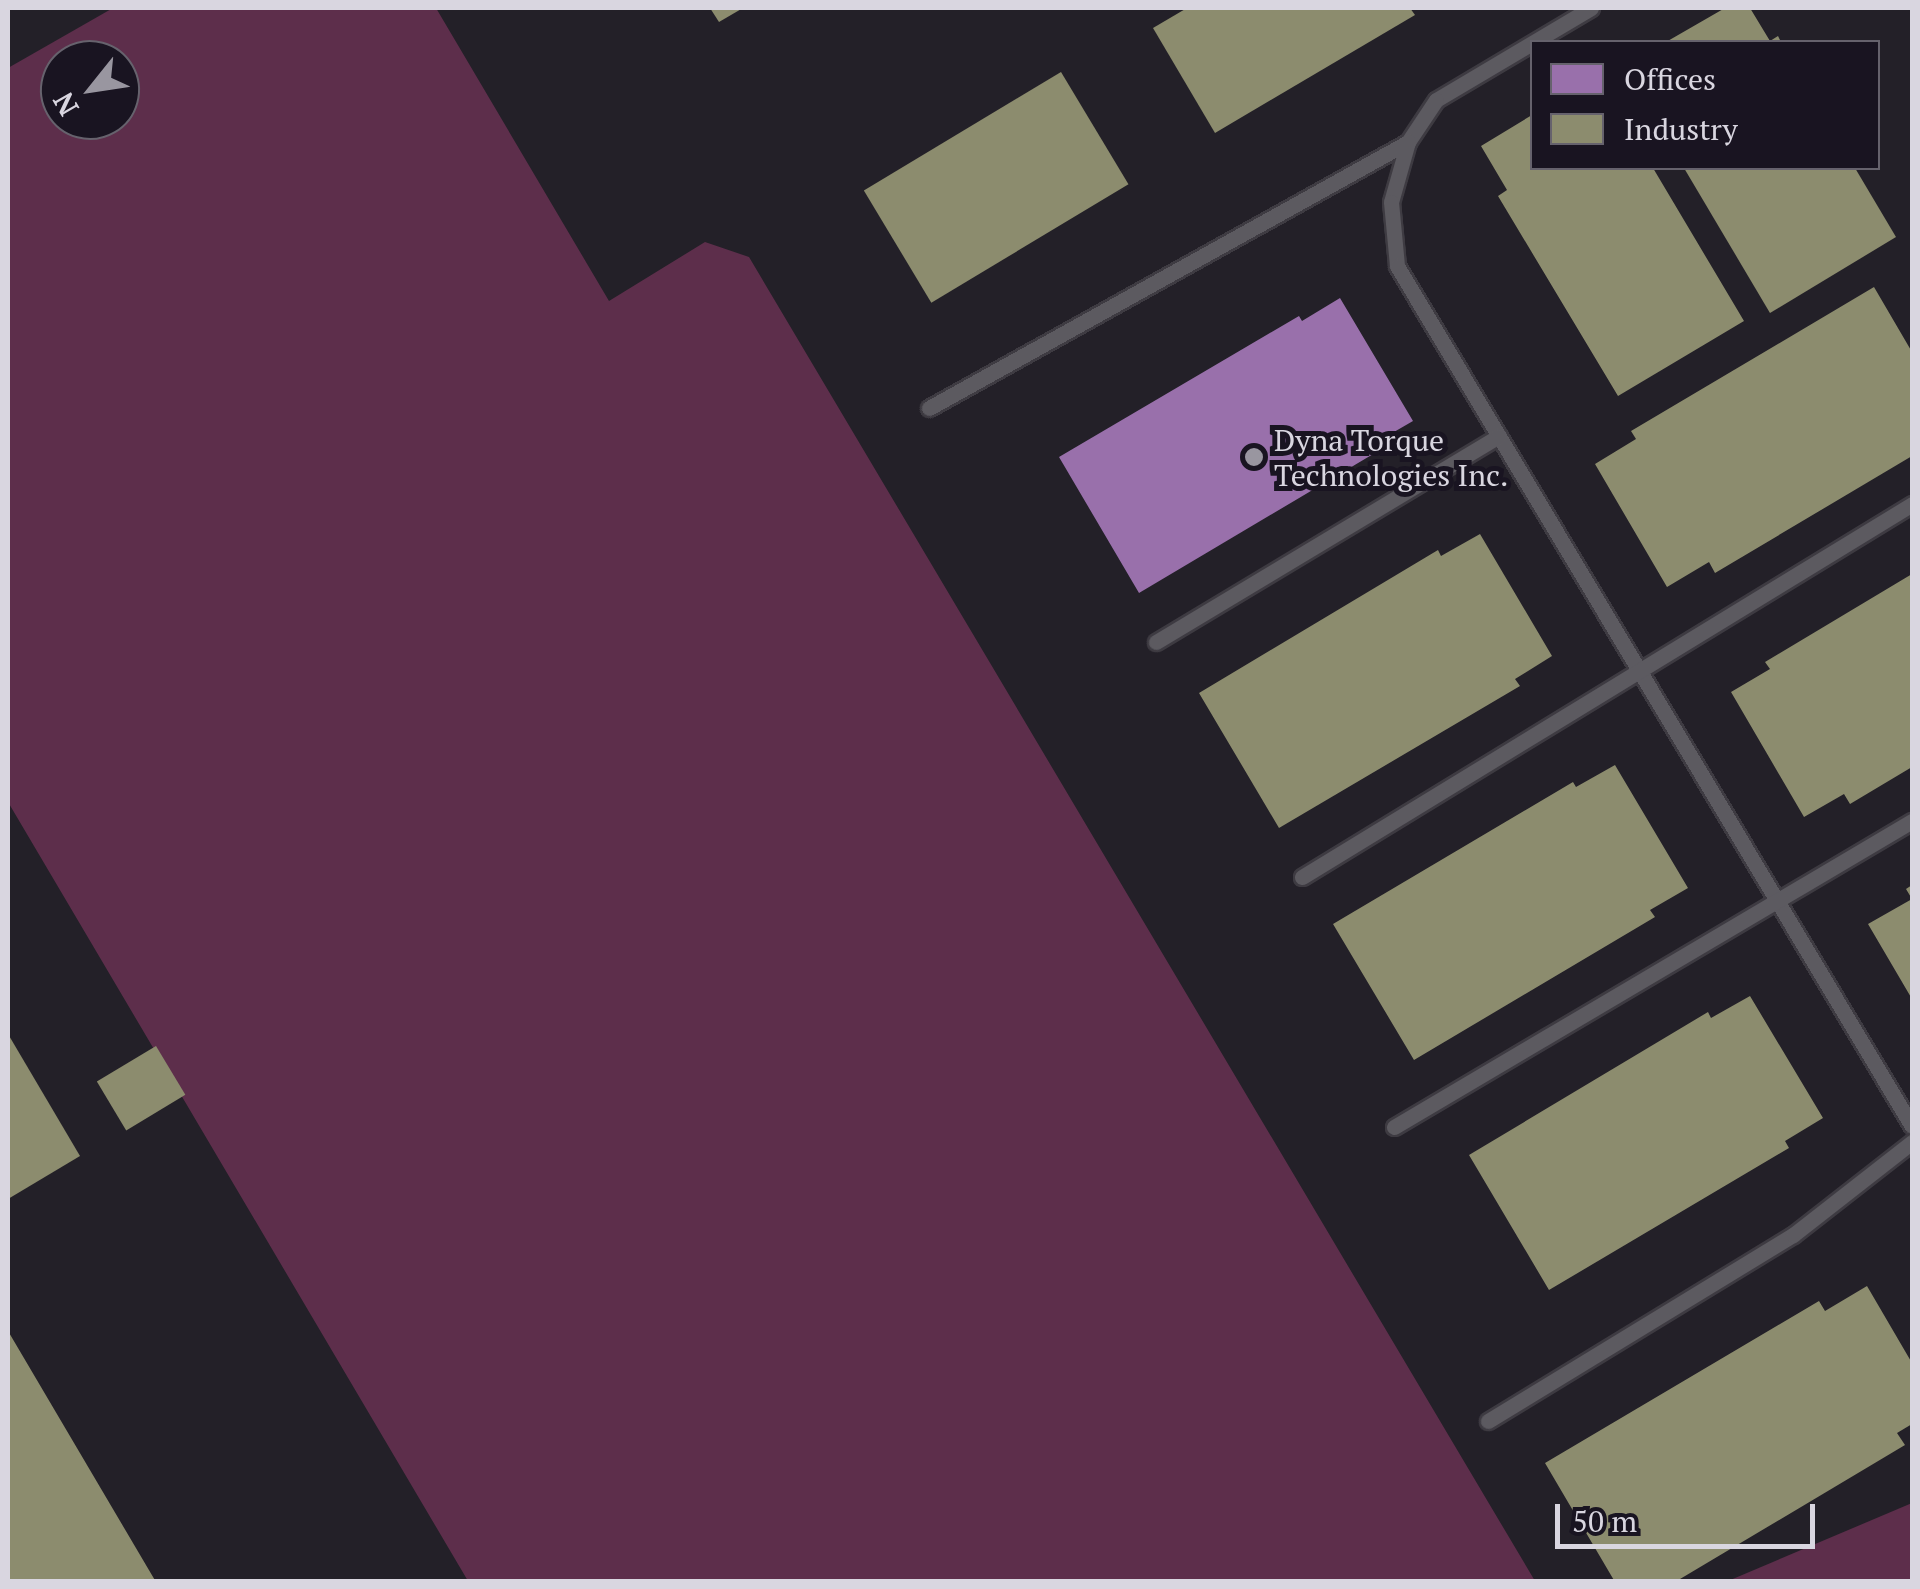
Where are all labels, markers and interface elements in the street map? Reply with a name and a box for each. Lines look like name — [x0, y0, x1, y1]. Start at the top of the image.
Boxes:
north arrow — [40, 40, 140, 140]
legend — [1530, 40, 1880, 170]
text: Offices — [1624, 59, 1716, 99]
text: N — [44, 86, 87, 123]
text: Industry — [1624, 109, 1738, 149]
place label: Dyna Torque Technologies Inc. — [1274, 422, 1508, 492]
marker: Dyna Torque Technologies Inc. — [1243, 446, 1265, 468]
scale bar — [1560, 1484, 1820, 1546]
text: 50 m — [1572, 1501, 1637, 1541]

